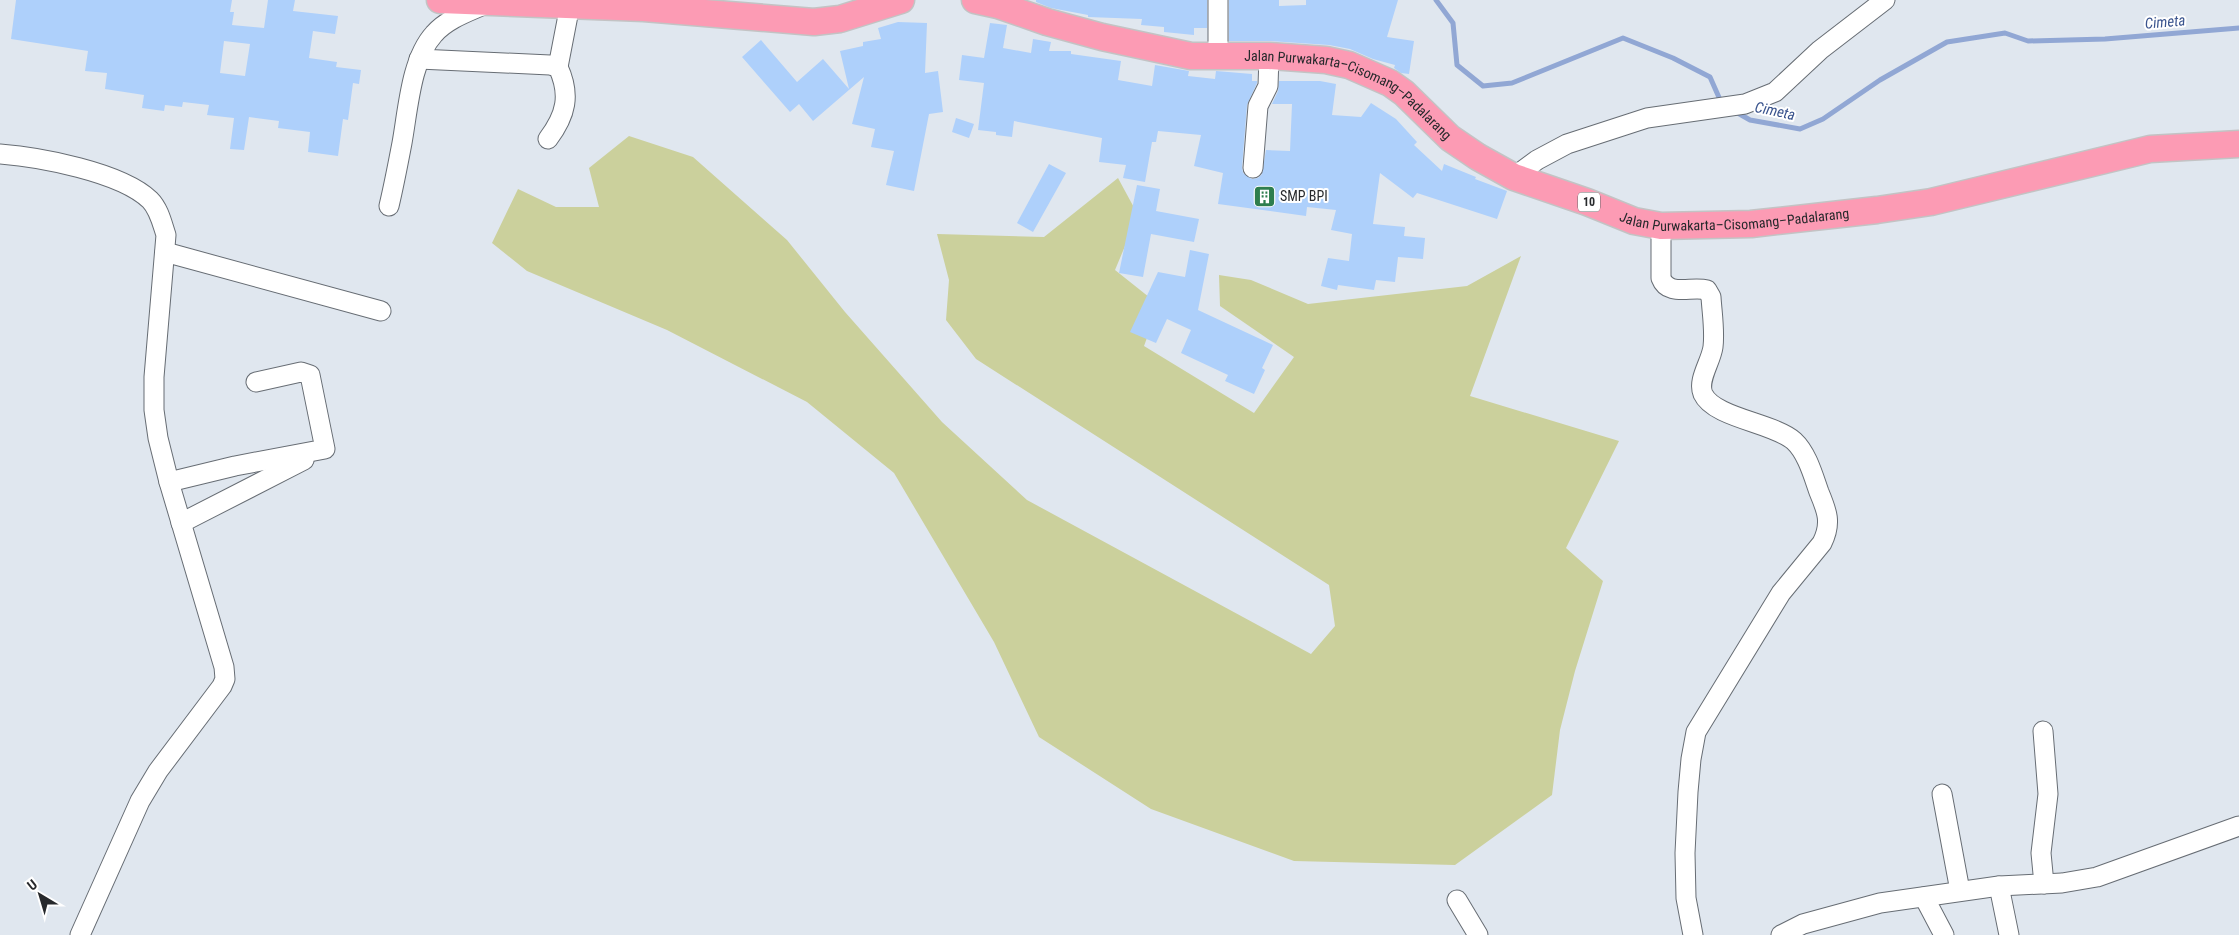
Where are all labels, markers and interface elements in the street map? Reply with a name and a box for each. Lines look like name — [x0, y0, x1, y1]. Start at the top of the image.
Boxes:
water label: Cimeta — [2144, 11, 2186, 33]
street label: Jalan Purwakarta–Cisomang–Padalarang — [1244, 48, 1455, 143]
water label: Cimeta — [1753, 98, 1797, 124]
building icon: SMP BPI — [1252, 184, 1276, 208]
place label: SMP BPI — [1280, 188, 1328, 204]
road number: 10 — [1578, 192, 1600, 212]
street label: Jalan Purwakarta–Cisomang–Padalarang — [1617, 205, 1850, 234]
north arrow — [15, 870, 65, 920]
text: U — [24, 876, 40, 894]

